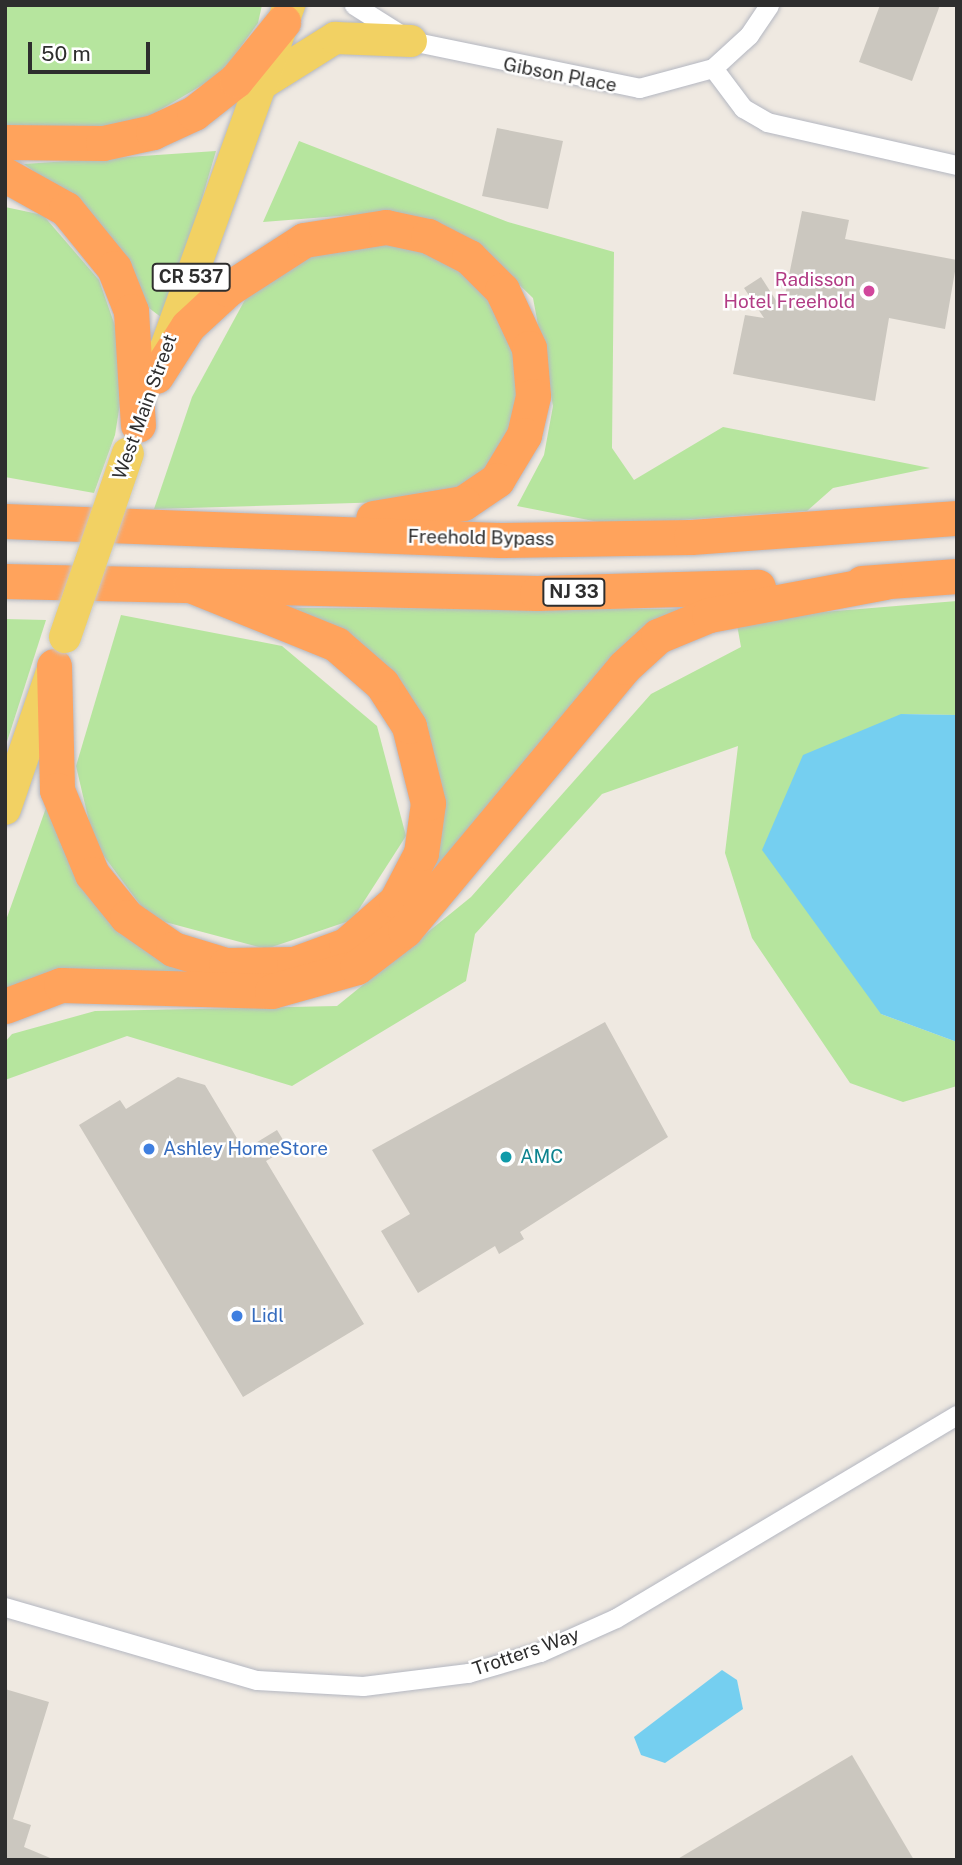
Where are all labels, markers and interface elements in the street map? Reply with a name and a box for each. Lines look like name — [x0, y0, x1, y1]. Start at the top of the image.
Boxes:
scale bar — [32, 28, 154, 72]
text: 50 m — [41, 41, 91, 66]
street label: Gibson Place — [501, 53, 619, 97]
road number: CR 537 — [151, 262, 231, 292]
place label: Radisson Hotel Freehold — [724, 269, 855, 313]
marker: Radisson Hotel Freehold — [861, 283, 877, 299]
street label: West Main Street — [108, 331, 182, 483]
street label: Freehold Bypass — [407, 525, 555, 551]
road number: NJ 33 — [541, 578, 607, 606]
place label: Ashley HomeStore — [163, 1138, 328, 1160]
marker: Ashley HomeStore — [141, 1141, 157, 1157]
place label: AMC — [520, 1146, 563, 1168]
marker: AMC — [498, 1149, 514, 1165]
place label: Lidl — [251, 1305, 284, 1327]
marker: Lidl — [229, 1308, 245, 1324]
street label: Trotters Way — [469, 1623, 583, 1681]

